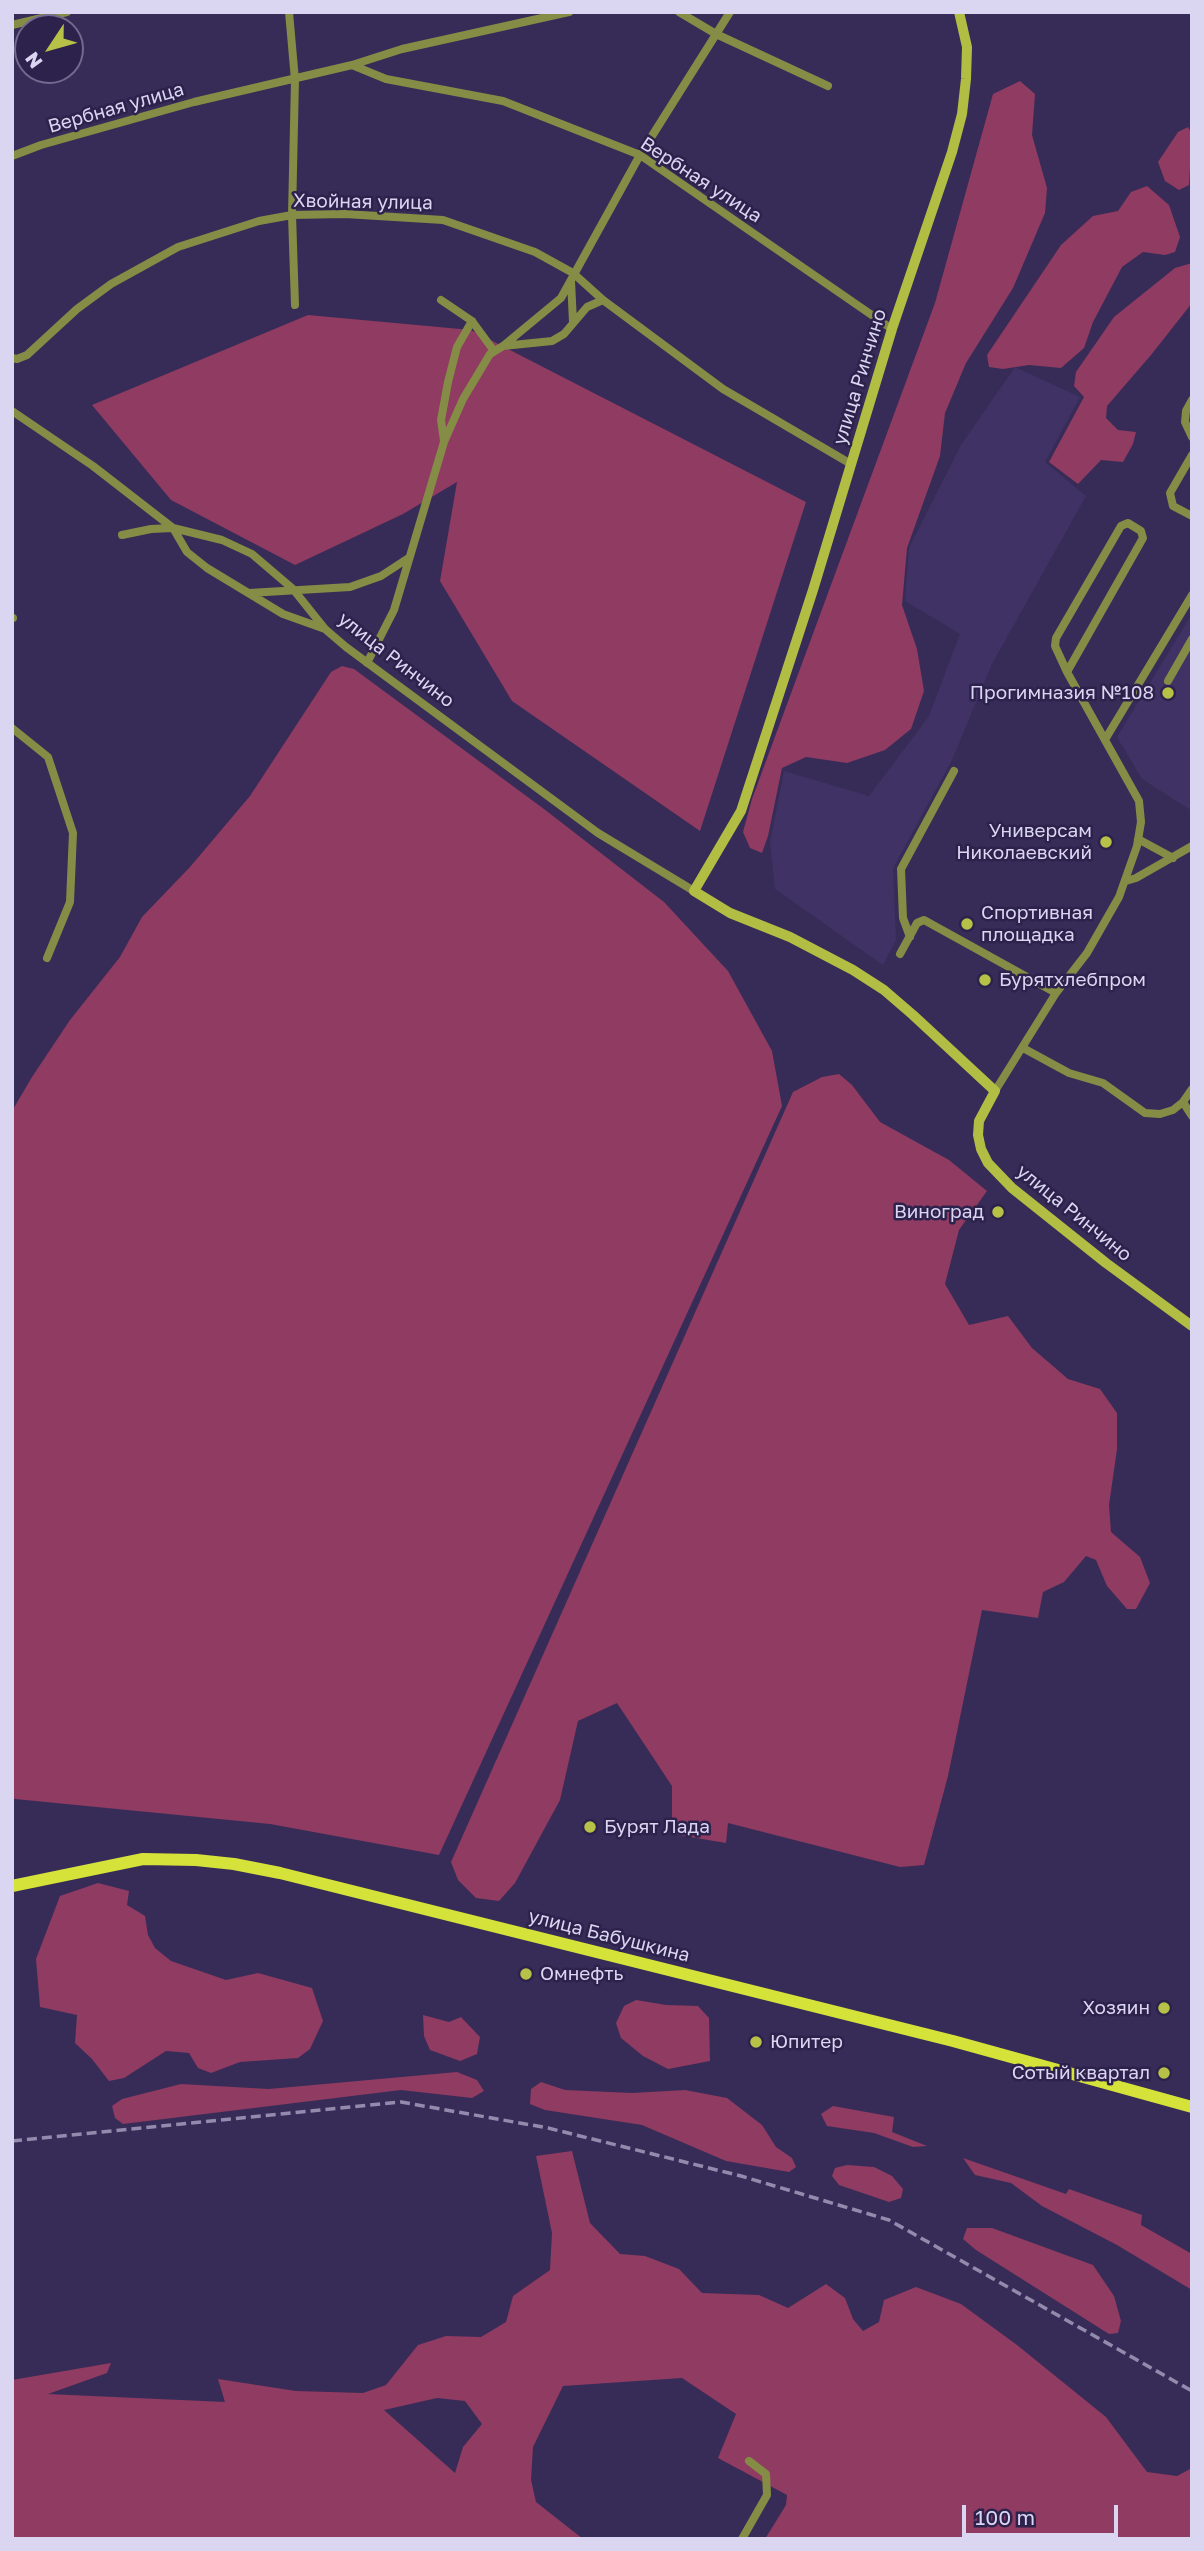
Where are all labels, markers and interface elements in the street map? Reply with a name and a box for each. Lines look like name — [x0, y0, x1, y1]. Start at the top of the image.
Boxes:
north arrow — [14, 14, 84, 84]
text: N — [20, 48, 47, 73]
street label: Вербная улица — [45, 78, 187, 138]
street label: Вербная улица — [636, 132, 766, 228]
street label: Хвойная улица — [293, 189, 433, 215]
street label: улица Ринчино — [828, 306, 892, 448]
street label: улица Ринчино — [333, 608, 459, 712]
place label: Прогимназия №108 — [970, 682, 1154, 704]
marker: Прогимназия №108 — [1160, 685, 1176, 701]
place label: Универсам Николаевский — [956, 820, 1092, 864]
marker: Универсам Николаевский — [1098, 834, 1114, 850]
place label: Спортивная площадка — [981, 902, 1093, 946]
marker: Спортивная площадка — [959, 916, 975, 932]
place label: Бурятхлебпром — [999, 969, 1146, 991]
marker: Бурятхлебпром — [977, 972, 993, 988]
street label: улица Ринчино — [1012, 1160, 1136, 1266]
place label: Виноград — [894, 1201, 984, 1223]
marker: Виноград — [990, 1204, 1006, 1220]
place label: Бурят Лада — [604, 1816, 710, 1838]
marker: Бурят Лада — [582, 1819, 598, 1835]
street label: улица Бабушкина — [526, 1905, 692, 1967]
place label: Омнефть — [540, 1963, 624, 1985]
marker: Омнефть — [518, 1966, 534, 1982]
place label: Хозяин — [1082, 1997, 1150, 2019]
marker: Хозяин — [1156, 2000, 1172, 2016]
place label: Юпитер — [770, 2031, 843, 2053]
marker: Юпитер — [748, 2034, 764, 2050]
place label: Сотый квартал — [1012, 2062, 1150, 2084]
marker: Сотый квартал — [1156, 2065, 1172, 2081]
scale bar — [966, 2492, 1122, 2536]
text: 100 m — [975, 2504, 1035, 2530]

